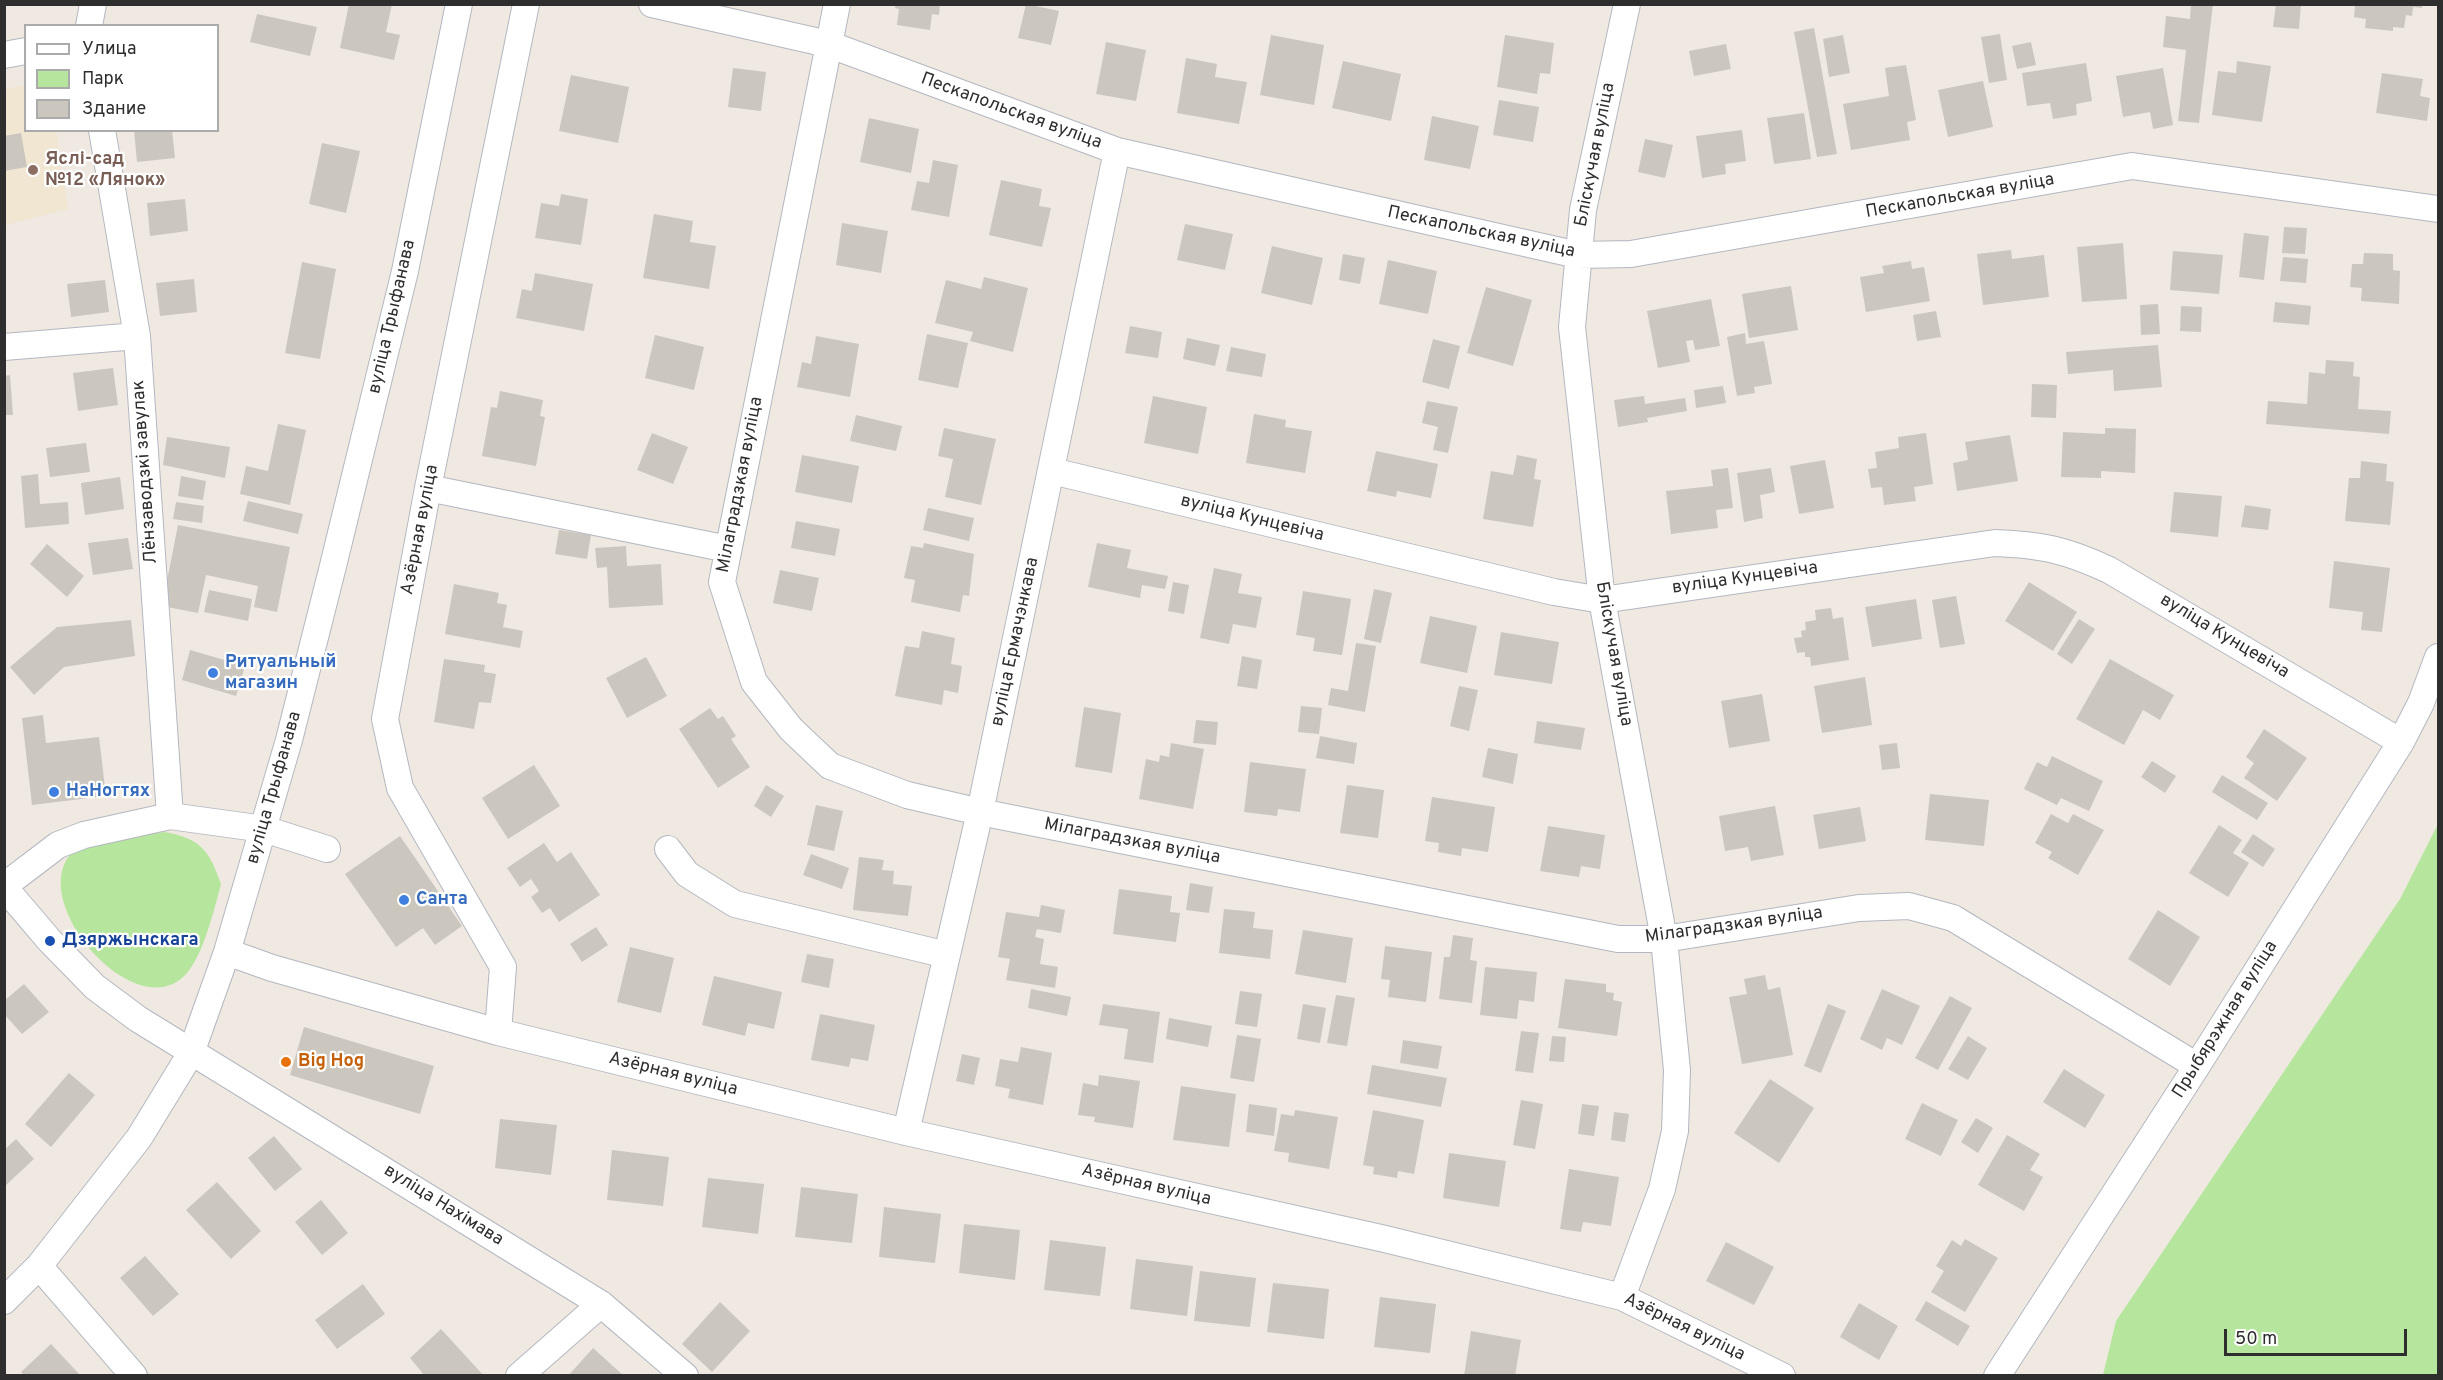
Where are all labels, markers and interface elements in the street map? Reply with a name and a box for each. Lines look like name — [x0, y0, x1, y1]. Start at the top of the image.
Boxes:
legend — [24, 24, 219, 132]
text: Улица — [82, 38, 136, 61]
text: Парк — [82, 68, 124, 91]
street label: Пескапольская вуліца — [917, 69, 1105, 155]
street label: Бліскучая вуліца — [1571, 81, 1621, 229]
text: Здание — [82, 98, 146, 121]
place label: Яслі-сад №12 «Лянок» — [45, 149, 165, 192]
marker: Яслі-сад №12 «Лянок» — [26, 163, 40, 177]
street label: Пескапольская вуліца — [1864, 170, 2056, 224]
street label: Пескапольская вуліца — [1385, 203, 1577, 263]
street label: вуліца Трыфанава — [365, 238, 421, 396]
street label: Лёнзаводзкі завулак — [129, 379, 163, 565]
street label: Мілаградзкая вуліца — [713, 395, 769, 575]
street label: Азёрная вуліца — [398, 463, 444, 597]
street label: вуліца Кунцевіча — [1178, 491, 1326, 547]
street label: вуліца Ермачэнкава — [988, 555, 1044, 729]
street label: вуліца Кунцевіча — [1671, 558, 1819, 600]
street label: Бліскучая вуліца — [1590, 580, 1636, 728]
street label: вуліца Кунцевіча — [2155, 590, 2293, 684]
place label: Ритуальный магазин — [225, 652, 336, 694]
marker: Ритуальный магазин — [206, 666, 220, 680]
street label: вуліца Трыфанава — [243, 709, 307, 867]
place label: НаНогтях — [66, 781, 150, 803]
marker: НаНогтях — [47, 785, 61, 799]
street label: Мілаградзкая вуліца — [1042, 814, 1222, 870]
place label: Санта — [416, 889, 468, 911]
marker: Санта — [397, 893, 411, 907]
street label: Мілаградзкая вуліца — [1644, 903, 1824, 949]
place label: Дзяржынскага — [62, 930, 198, 952]
marker: Дзяржынскага — [43, 934, 57, 948]
street label: Прыбярэжная вуліца — [2169, 937, 2283, 1103]
street label: Азёрная вуліца — [606, 1049, 740, 1101]
place label: Big Hog — [298, 1051, 364, 1073]
marker: Big Hog — [279, 1055, 293, 1069]
street label: вуліца Нахімава — [379, 1161, 507, 1251]
street label: Азёрная вуліца — [1079, 1161, 1213, 1211]
street label: Азёрная вуліца — [1620, 1289, 1748, 1367]
scale bar — [2227, 1317, 2410, 1355]
text: 50 m — [2235, 1328, 2277, 1351]

